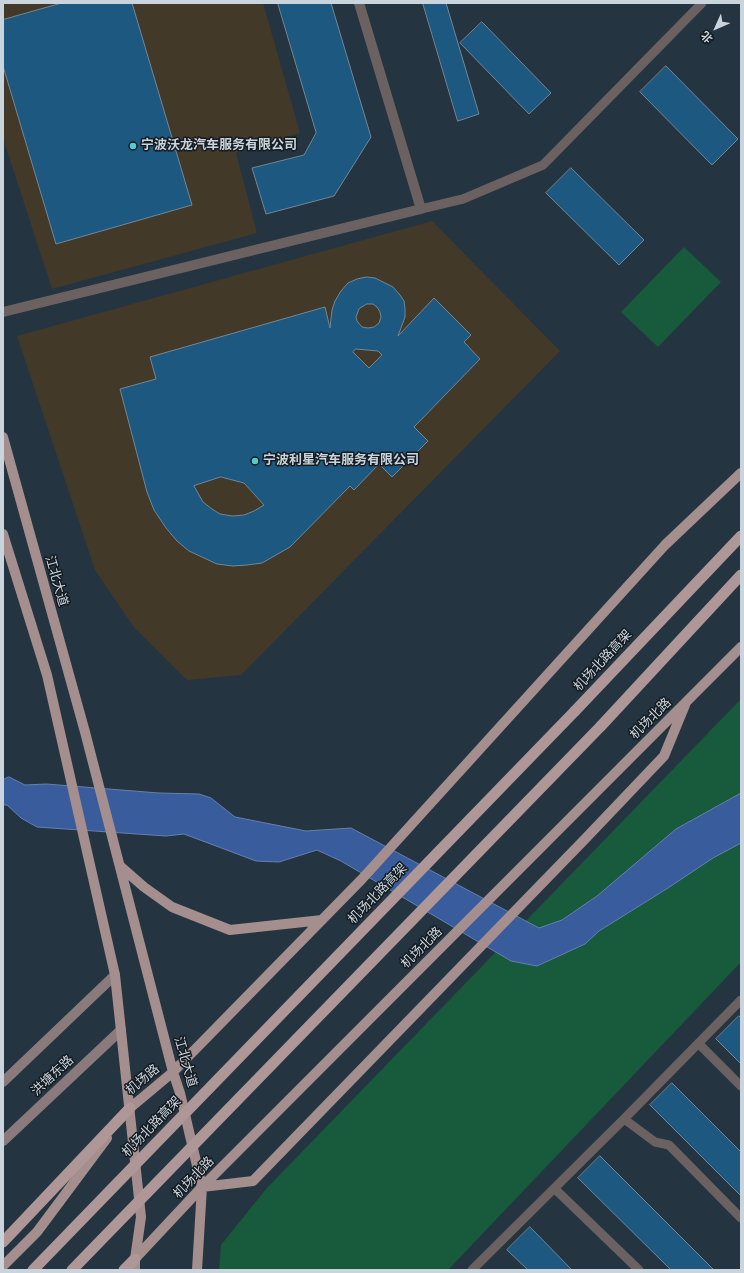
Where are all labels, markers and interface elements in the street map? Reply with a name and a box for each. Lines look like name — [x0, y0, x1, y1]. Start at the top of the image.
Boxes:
north arrow — [696, 8, 736, 48]
text: 北 — [699, 28, 716, 45]
place label: 宁波沃龙汽车服务有限公司 — [141, 138, 297, 154]
marker: 宁波沃龙汽车服务有限公司 — [128, 141, 138, 151]
place label: 宁波利星汽车服务有限公司 — [263, 453, 419, 469]
marker: 宁波利星汽车服务有限公司 — [250, 456, 260, 466]
street label: 江北大道 — [41, 554, 71, 608]
street label: 机场北路高架 — [571, 627, 635, 695]
street label: 机场北路 — [627, 695, 675, 743]
street label: 机场北路高架 — [345, 861, 411, 927]
street label: 机场北路 — [398, 924, 446, 972]
street label: 江北大道 — [170, 1035, 200, 1089]
street label: 洪塘东路 — [29, 1053, 77, 1099]
street label: 机场路 — [123, 1061, 163, 1099]
street label: 机场北路高架 — [119, 1094, 185, 1160]
street label: 机场北路 — [170, 1154, 218, 1202]

